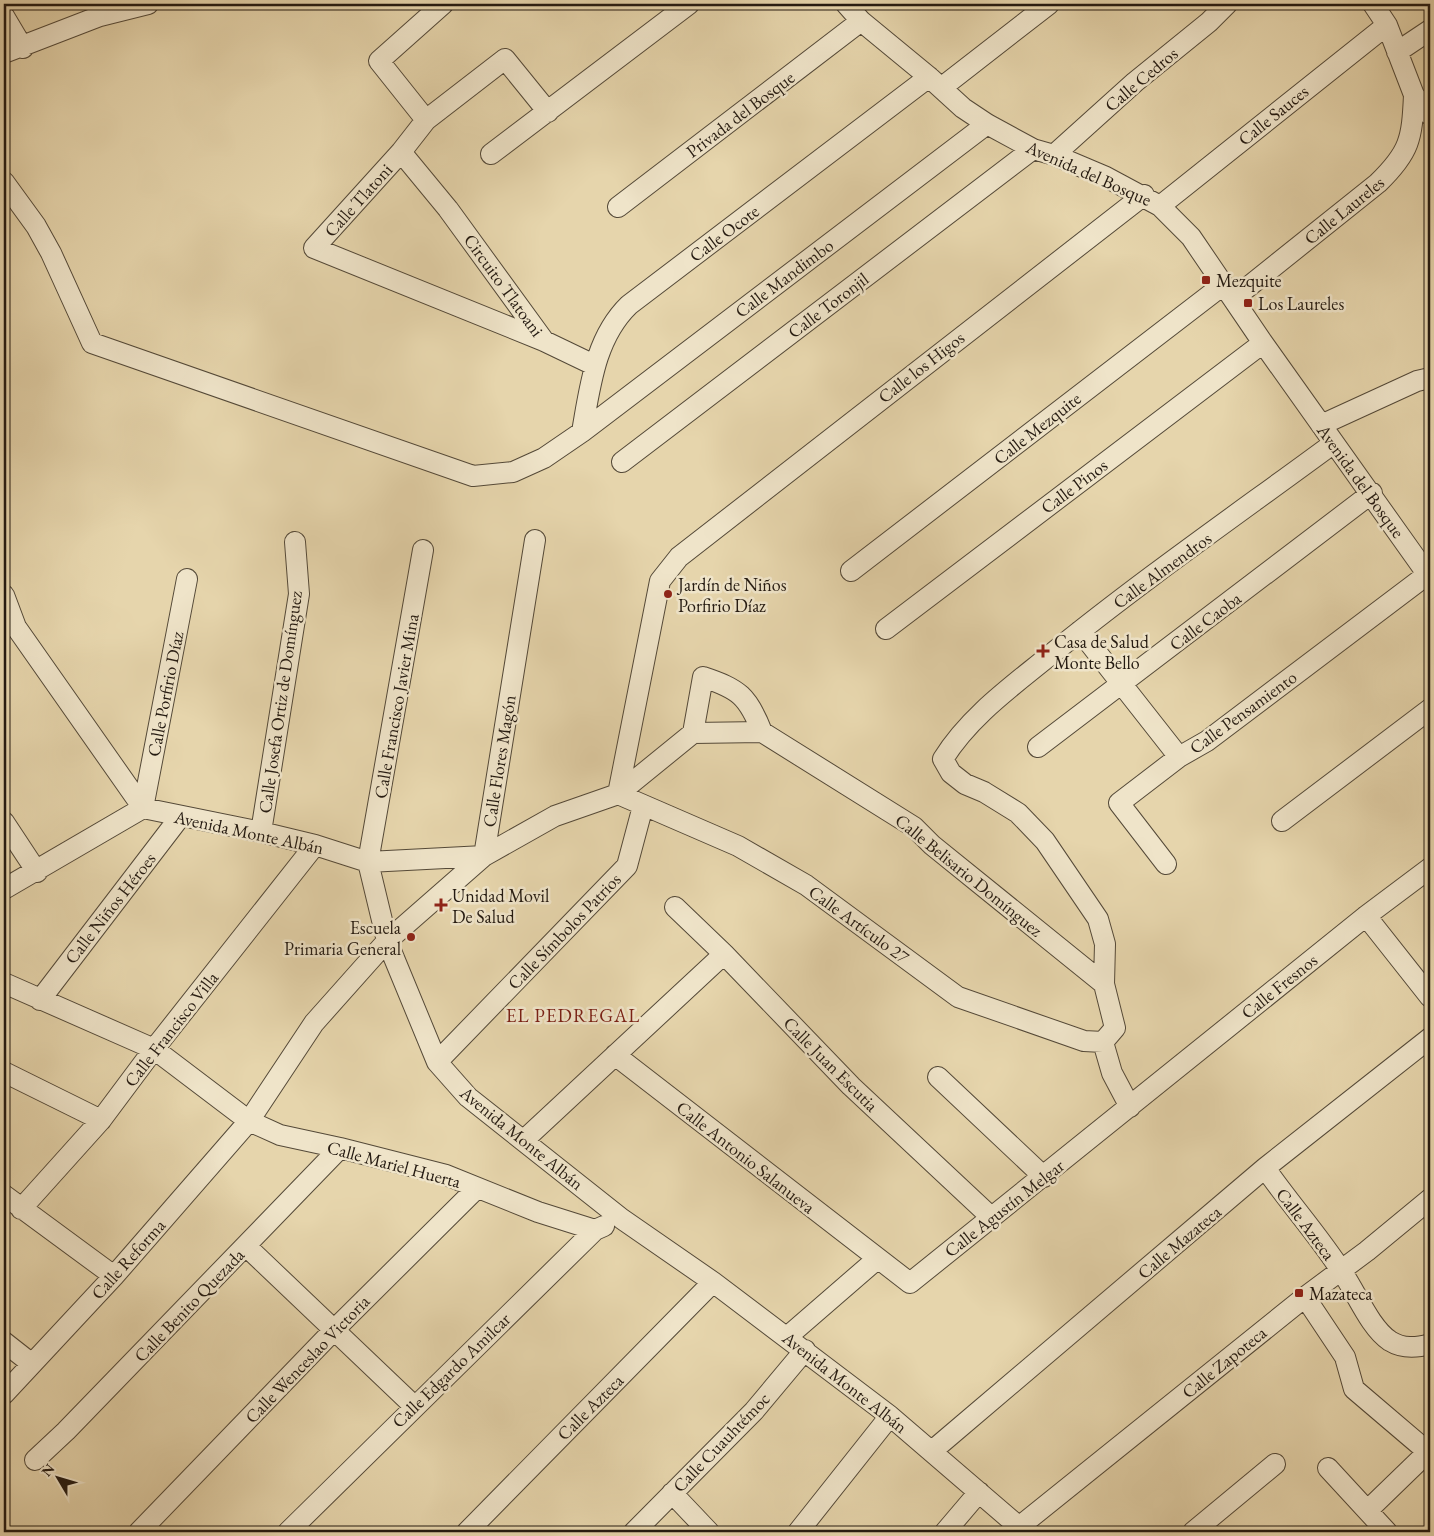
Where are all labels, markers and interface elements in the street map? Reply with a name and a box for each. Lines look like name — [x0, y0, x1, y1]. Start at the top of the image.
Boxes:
street label: Calle Cedros — [1100, 42, 1183, 116]
street label: Privada del Bosque — [681, 66, 799, 162]
street label: Calle Sauces — [1233, 79, 1313, 150]
street label: Avenida del Bosque — [1022, 135, 1155, 211]
street label: Calle Tlatoni — [319, 158, 397, 242]
street label: Calle Laureles — [1299, 171, 1389, 249]
street label: Calle Ocote — [685, 199, 763, 267]
street label: Circuito Tlatoani — [459, 229, 549, 341]
street label: Calle Mandimbo — [730, 233, 838, 323]
street label: Calle Toronjil — [783, 267, 873, 343]
place label: Mezquite — [1216, 269, 1282, 292]
marker: Mezquite — [1200, 274, 1212, 286]
place label: Los Laureles — [1258, 292, 1344, 315]
marker: Los Laureles — [1242, 297, 1254, 309]
street label: Calle los Higos — [873, 326, 969, 408]
street label: Calle Mezquite — [989, 387, 1085, 469]
street label: Avenida del Bosque — [1312, 419, 1410, 542]
street label: Calle Pinos — [1036, 453, 1112, 519]
street label: Calle Almendros — [1108, 526, 1216, 614]
place label: Jardín de Niños Porfirio Díaz — [676, 573, 787, 617]
street label: Calle Caoba — [1164, 586, 1246, 656]
marker: Jardín de Niños Porfirio Díaz — [662, 588, 674, 600]
street label: Calle Josefa Ortiz de Domínguez — [253, 589, 307, 815]
street label: Calle Francisco Javier Mina — [368, 611, 424, 800]
street label: Calle Porfirio Díaz — [142, 629, 188, 759]
place label: Casa de Salud Monte Bello — [1054, 630, 1150, 674]
marker: Casa de Salud Monte Bello — [1036, 644, 1050, 658]
street label: Calle Pensamiento — [1185, 665, 1301, 759]
street label: Calle Flores Magón — [477, 693, 521, 829]
street label: Avenida Monte Albán — [171, 805, 326, 859]
street label: Calle Belisario Domínguez — [891, 808, 1048, 942]
street label: Calle Niños Héroes — [59, 848, 161, 968]
street label: Calle Símbolos Patrios — [502, 868, 626, 994]
street label: Calle Artículo 27 — [804, 880, 914, 968]
place label: Unidad Movil De Salud — [452, 884, 549, 928]
marker: Unidad Movil De Salud — [434, 898, 448, 912]
place label: Escuela Primaria General — [284, 916, 402, 960]
marker: Escuela Primaria General — [405, 931, 417, 943]
street label: Calle Fresnos — [1236, 948, 1322, 1024]
street label: Calle Francisco Villa — [119, 966, 224, 1091]
district label: EL PEDREGAL — [506, 1003, 640, 1028]
street label: Calle Juan Escutia — [779, 1012, 884, 1117]
street label: Avenida Monte Albán — [455, 1080, 589, 1195]
street label: Calle Antonio Salanueva — [672, 1096, 821, 1219]
street label: Calle Mariel Huerta — [325, 1135, 464, 1193]
street label: Calle Agustín Melgar — [939, 1154, 1069, 1262]
street label: Calle Azteca — [1271, 1183, 1341, 1265]
street label: Calle Mazateca — [1132, 1200, 1226, 1284]
street label: Calle Reforma — [86, 1213, 171, 1304]
street label: Calle Benito Quezada — [129, 1243, 250, 1367]
place label: Mazateca — [1309, 1282, 1373, 1305]
marker: Mazateca — [1293, 1287, 1305, 1299]
street label: Calle Wenceslao Victoria — [240, 1289, 375, 1428]
street label: Calle Edgardo Amilcar — [387, 1308, 515, 1432]
street label: Calle Zapoteca — [1177, 1320, 1272, 1403]
street label: Avenida Monte Albán — [777, 1325, 913, 1438]
street label: Calle Azteca — [552, 1368, 629, 1445]
street label: Calle Cuauhtémoc — [667, 1387, 775, 1497]
north arrow — [32, 1454, 82, 1504]
text: N — [37, 1459, 59, 1480]

